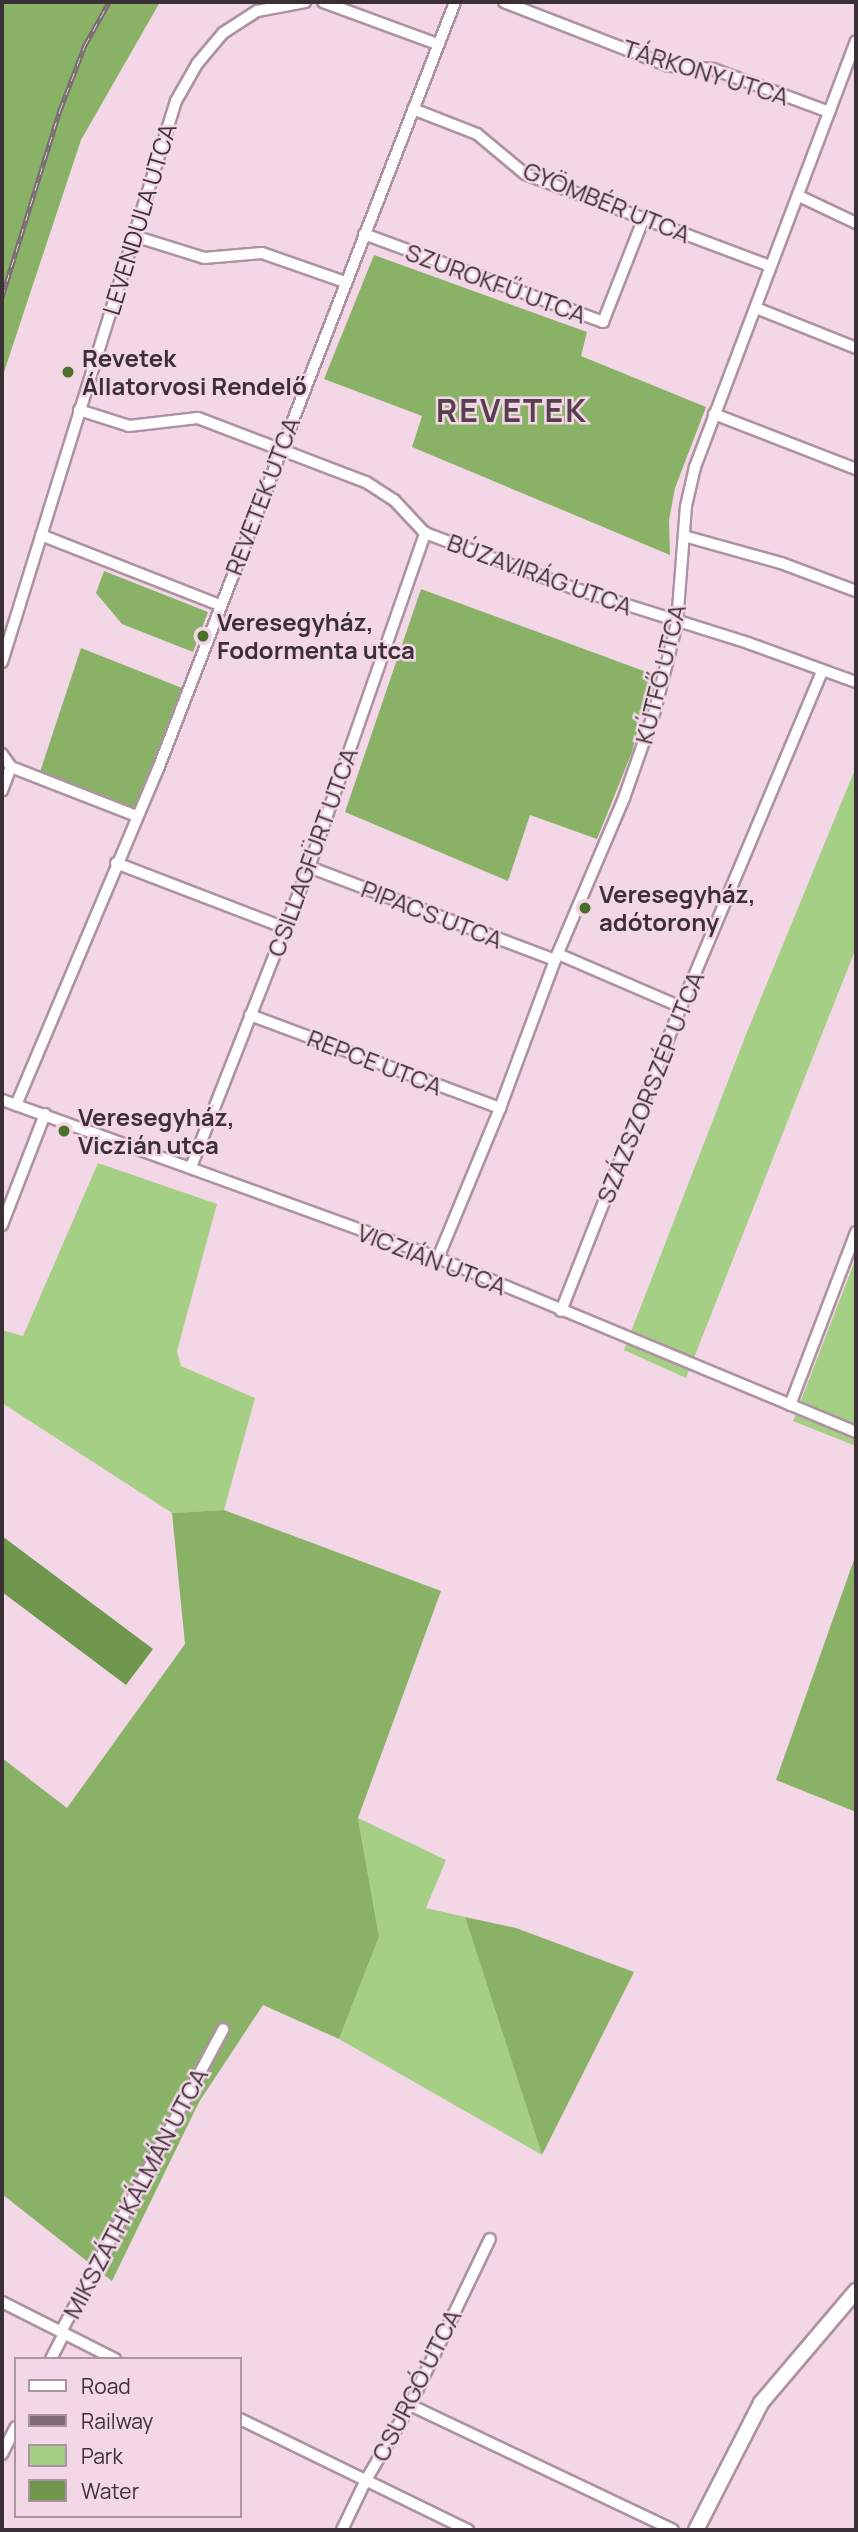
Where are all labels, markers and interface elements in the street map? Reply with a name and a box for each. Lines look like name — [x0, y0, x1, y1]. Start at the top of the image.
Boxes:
street label: TÁRKONY UTCA — [619, 33, 793, 111]
street label: LEVENDULA UTCA — [96, 120, 182, 318]
street label: GYÖMBÉR UTCA — [519, 155, 695, 249]
street label: SZUROKFŰ UTCA — [402, 237, 590, 329]
place label: Revetek Állatorvosi Rendelő — [82, 344, 307, 400]
marker: Revetek Állatorvosi Rendelő — [60, 364, 76, 380]
district label: REVETEK — [437, 391, 587, 429]
street label: REVETEK UTCA — [219, 413, 305, 579]
street label: BÚZAVIRÁG UTCA — [444, 527, 636, 621]
street label: KÚTFŐ UTCA — [629, 601, 691, 747]
place label: Veresegyház, Fodormenta utca — [217, 608, 415, 664]
marker: Veresegyház, Fodormenta utca — [195, 628, 211, 644]
street label: CSILLAGFÜRT UTCA — [261, 743, 363, 961]
street label: PIPACS UTCA — [357, 874, 507, 954]
place label: Veresegyház, adótorony — [599, 880, 756, 936]
marker: Veresegyház, adótorony — [577, 900, 593, 916]
street label: SZÁZSZORSZÉP UTCA — [590, 967, 710, 1207]
street label: REPCE UTCA — [304, 1023, 446, 1101]
place label: Veresegyház, Viczián utca — [78, 1103, 235, 1159]
marker: Veresegyház, Viczián utca — [56, 1123, 72, 1139]
street label: VICZIÁN UTCA — [354, 1217, 510, 1301]
street label: MIKSZÁTH KÁLMÁN UTCA — [57, 2063, 213, 2323]
street label: CSURGÓ UTCA — [365, 2304, 467, 2466]
legend — [14, 2357, 242, 2518]
text: Road — [81, 2372, 131, 2400]
text: Railway — [81, 2407, 153, 2435]
text: Park — [81, 2442, 123, 2470]
text: Water — [81, 2477, 139, 2505]

